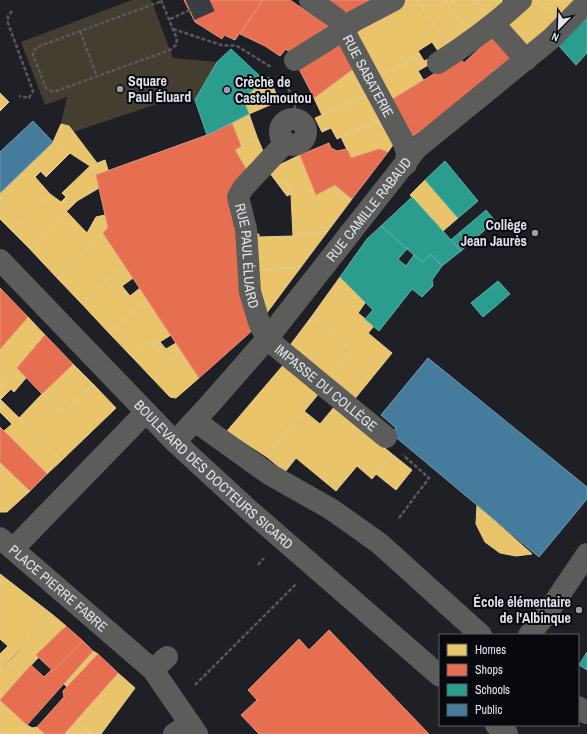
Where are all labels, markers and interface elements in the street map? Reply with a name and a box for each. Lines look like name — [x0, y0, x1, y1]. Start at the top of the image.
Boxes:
north arrow — [539, 8, 579, 48]
text: N — [549, 29, 561, 45]
street label: RUE SABATERIE — [339, 32, 398, 120]
place label: Square Paul Éluard — [128, 72, 191, 106]
place label: Crèche de Castelmoutou — [235, 73, 312, 107]
marker: Square Paul Éluard — [115, 84, 125, 94]
marker: Crèche de Castelmoutou — [222, 85, 232, 95]
street label: RUE CAMILLE RABAUD — [322, 154, 415, 265]
street label: RUE PAUL ÉLUARD — [231, 201, 263, 311]
place label: Collège Jean Jaurès — [461, 216, 527, 250]
marker: Collège Jean Jaurès — [530, 228, 540, 238]
street label: IMPASSE DU COLLÈGE — [271, 340, 381, 435]
street label: BOULEVARD DES DOCTEURS SICARD — [130, 396, 297, 553]
street label: PLACE PIERRE FABRE — [5, 541, 111, 636]
place label: École élémentaire de l'Albinque — [473, 593, 571, 627]
marker: École élémentaire de l'Albinque — [574, 605, 584, 615]
legend — [439, 634, 579, 726]
text: Homes — [475, 642, 506, 658]
text: Shops — [475, 662, 503, 678]
text: Schools — [475, 682, 510, 698]
text: Public — [475, 702, 502, 718]

